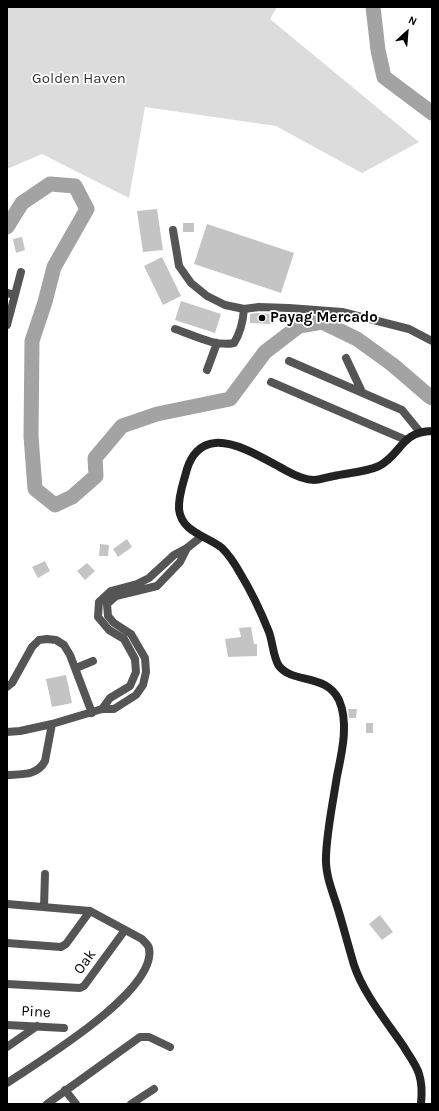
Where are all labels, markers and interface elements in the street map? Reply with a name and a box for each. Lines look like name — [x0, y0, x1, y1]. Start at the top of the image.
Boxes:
north arrow — [387, 12, 427, 52]
text: N — [406, 13, 419, 28]
park label: Golden Haven — [32, 70, 126, 88]
place label: Payag Mercado — [270, 309, 378, 327]
marker: Payag Mercado — [257, 313, 267, 323]
street label: Oak — [70, 946, 100, 978]
street label: Pine — [21, 1002, 51, 1022]

